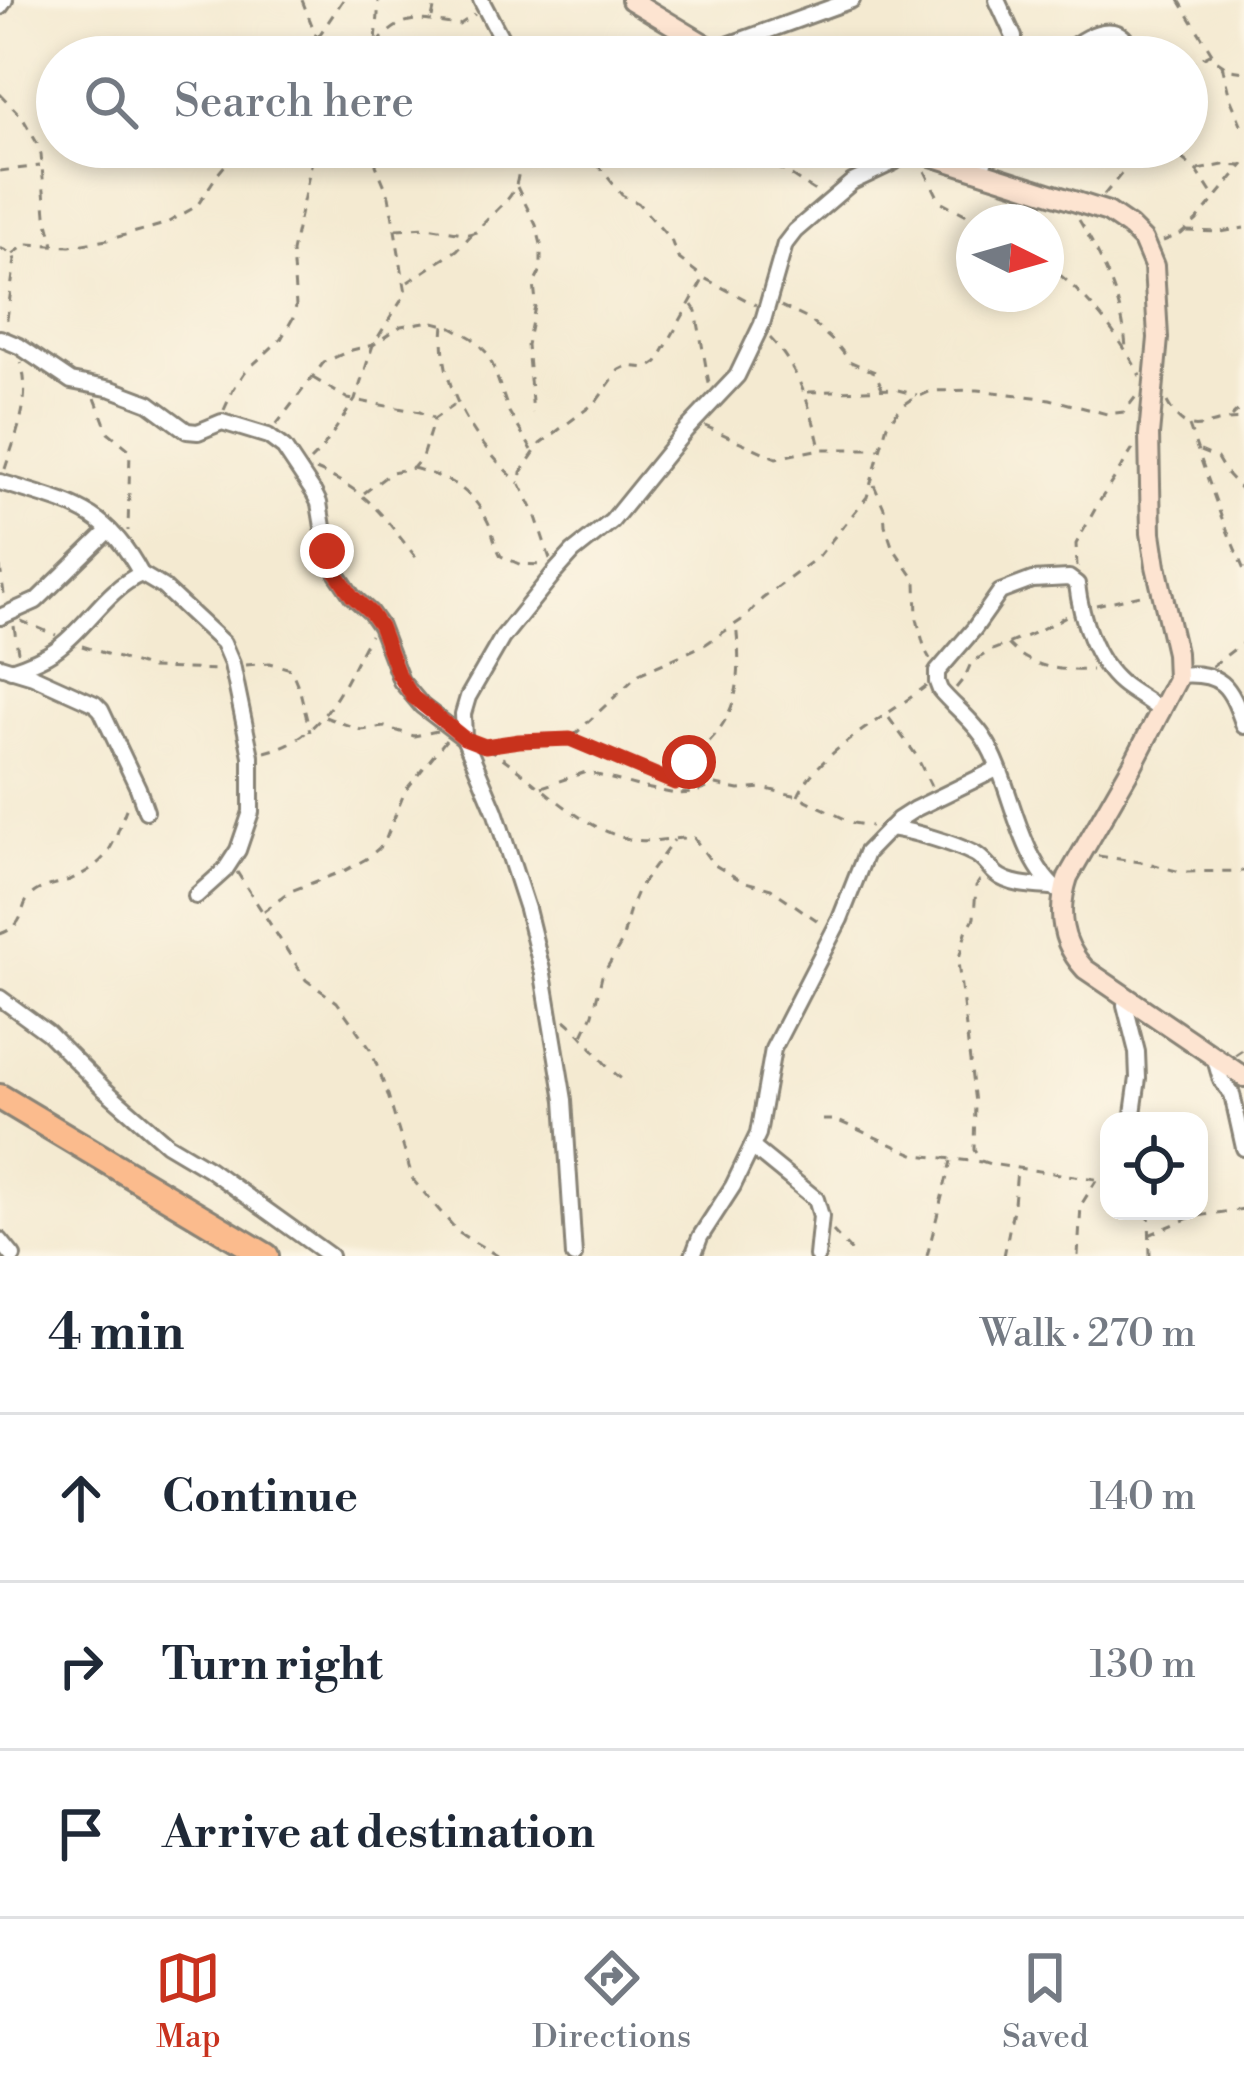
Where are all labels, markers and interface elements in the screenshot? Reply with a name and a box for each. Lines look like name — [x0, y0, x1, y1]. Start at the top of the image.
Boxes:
search box — [36, 36, 1208, 168]
icon: search — [78, 69, 144, 135]
text: Search here — [174, 74, 414, 131]
north arrow — [956, 204, 1064, 312]
route end — [300, 524, 354, 578]
route start — [662, 735, 716, 789]
map controls — [1100, 1112, 1208, 1220]
button: locate — [1100, 1112, 1208, 1220]
text: 4 min — [48, 1302, 184, 1366]
text: Walk · 270 m — [980, 1310, 1196, 1359]
icon: ahead — [48, 1465, 114, 1531]
text: Continue — [162, 1469, 358, 1526]
text: 140 m — [1089, 1473, 1196, 1522]
icon: right — [48, 1633, 114, 1699]
text: Turn right — [162, 1637, 383, 1694]
text: 130 m — [1090, 1641, 1196, 1690]
icon: arrive — [48, 1801, 114, 1867]
text: Arrive at destination — [162, 1805, 595, 1862]
tab: Map — [155, 1945, 221, 2058]
tab: Directions — [532, 1945, 691, 2058]
tab: Saved — [1002, 1945, 1089, 2058]

